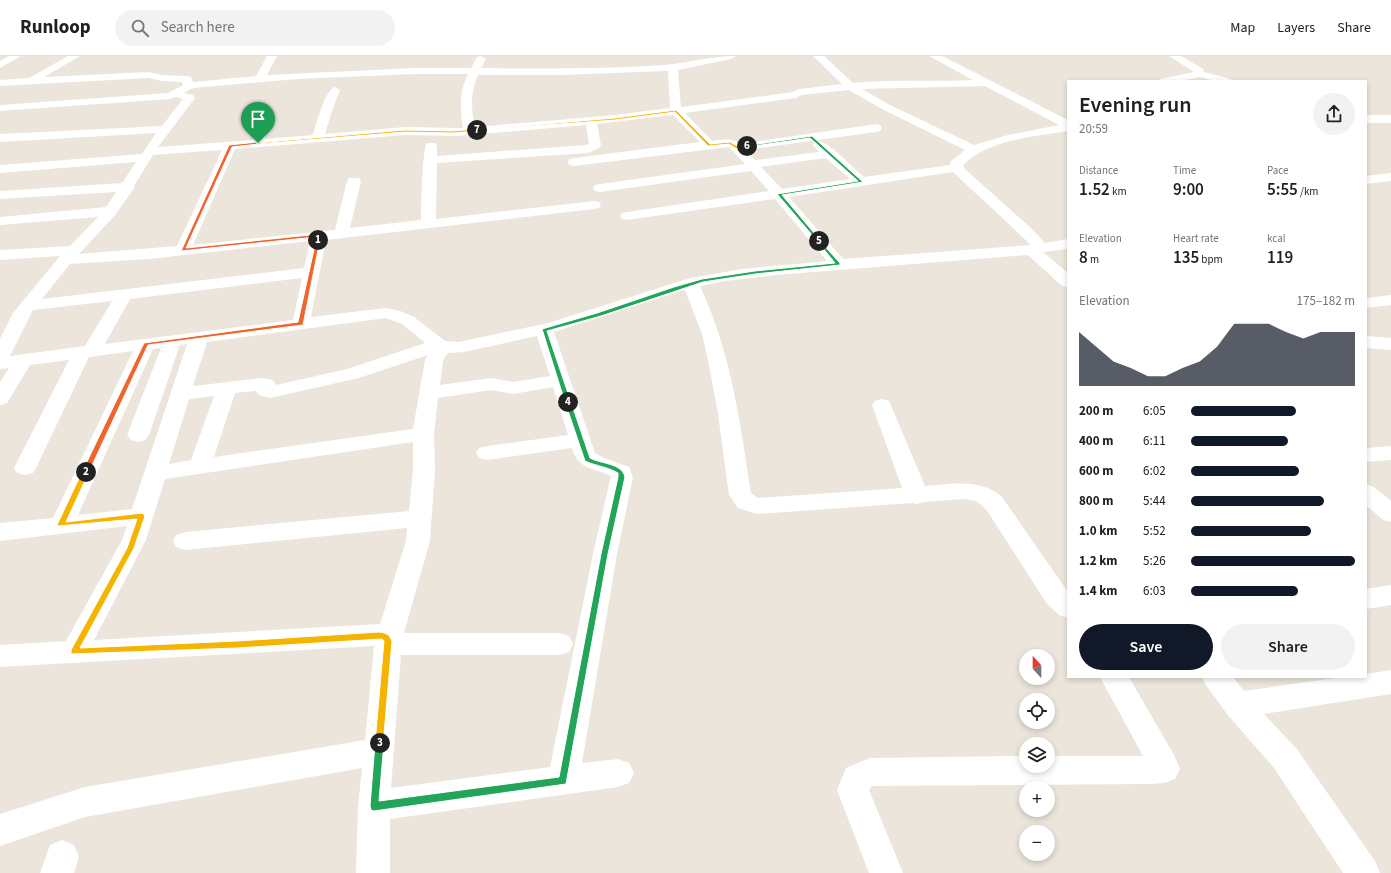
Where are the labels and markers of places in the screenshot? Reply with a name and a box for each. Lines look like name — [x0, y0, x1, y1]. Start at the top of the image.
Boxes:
pin — [241, 102, 275, 143]
pin: 7 — [467, 120, 487, 140]
pin: 6 — [737, 136, 757, 156]
pin: 1 — [308, 230, 328, 250]
pin: 5 — [809, 231, 829, 251]
pin: 4 — [558, 392, 578, 412]
pin: 2 — [76, 462, 96, 482]
pin: 3 — [370, 733, 390, 753]

